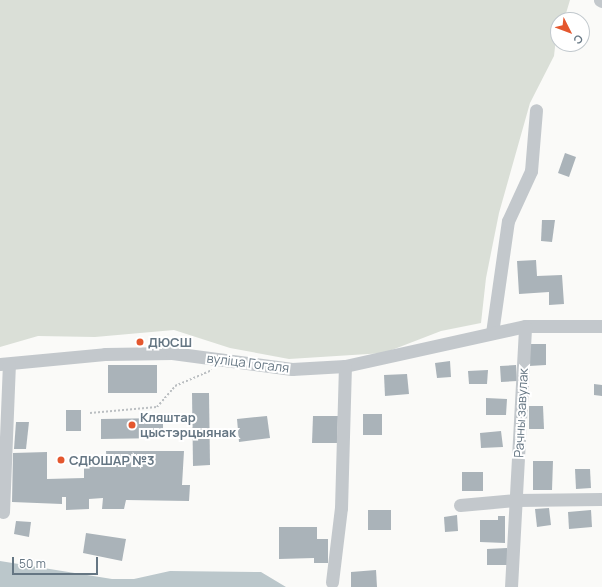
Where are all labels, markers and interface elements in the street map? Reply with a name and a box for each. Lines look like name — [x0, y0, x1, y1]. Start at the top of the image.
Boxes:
north arrow — [550, 12, 590, 52]
text: С — [570, 32, 587, 48]
place label: ДЮСШ — [148, 334, 192, 350]
marker: ДЮСШ — [135, 337, 145, 347]
street label: вуліца Гогаля — [206, 350, 290, 376]
street label: Рачны завулак — [511, 368, 531, 458]
place label: Кляштар цыстэрцыянак — [140, 410, 236, 441]
marker: Кляштар цыстэрцыянак — [127, 420, 137, 430]
place label: СДЮШАР №3 — [69, 452, 155, 468]
marker: СДЮШАР №3 — [56, 455, 66, 465]
scale bar — [14, 549, 100, 575]
text: 50 m — [19, 555, 46, 572]

